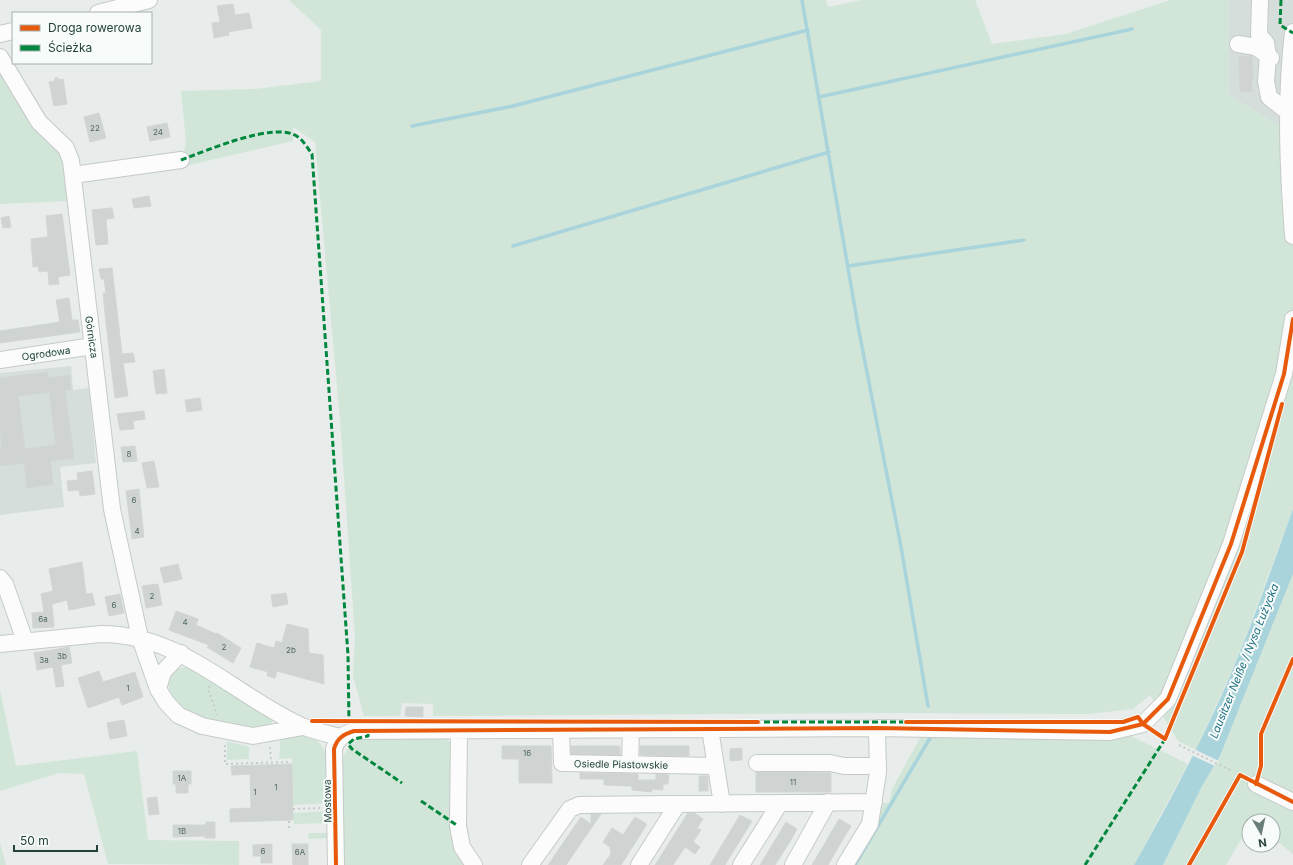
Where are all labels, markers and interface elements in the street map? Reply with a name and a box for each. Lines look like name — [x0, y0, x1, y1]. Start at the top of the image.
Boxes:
legend — [12, 12, 152, 64]
text: Droga rowerowa — [48, 20, 141, 35]
text: Ścieżka — [48, 40, 92, 55]
house number: 22 — [90, 123, 100, 133]
house number: 24 — [153, 127, 163, 137]
street label: Górnicza — [83, 315, 101, 359]
street label: Ogrodowa — [21, 344, 71, 362]
house number: 8 — [127, 449, 132, 459]
house number: 6 — [132, 495, 137, 505]
house number: 4 — [134, 526, 140, 536]
water label: Lausitzer Neiße / Nysa Łużycka — [1207, 581, 1282, 740]
house number: 2 — [150, 591, 155, 601]
house number: 6 — [112, 600, 117, 610]
house number: 6a — [38, 614, 48, 624]
house number: 4 — [182, 617, 188, 627]
house number: 2 — [222, 642, 227, 652]
house number: 2b — [286, 645, 296, 655]
house number: 3b — [57, 651, 67, 661]
house number: 3a — [39, 655, 49, 665]
house number: 1 — [126, 683, 130, 693]
house number: 16 — [523, 748, 531, 758]
street label: Osiedle Piastowskie — [574, 757, 668, 771]
house number: 1A — [178, 773, 187, 783]
house number: 11 — [790, 777, 796, 787]
street label: Mostowa — [321, 779, 333, 823]
house number: 1 — [274, 782, 278, 792]
house number: 1 — [253, 787, 257, 797]
north arrow — [1241, 813, 1281, 853]
house number: 1B — [178, 826, 186, 836]
scale bar — [14, 827, 97, 853]
text: 50 m — [20, 833, 49, 848]
text: N — [1257, 835, 1268, 850]
house number: 6 — [261, 846, 266, 856]
house number: 6A — [295, 847, 306, 857]

